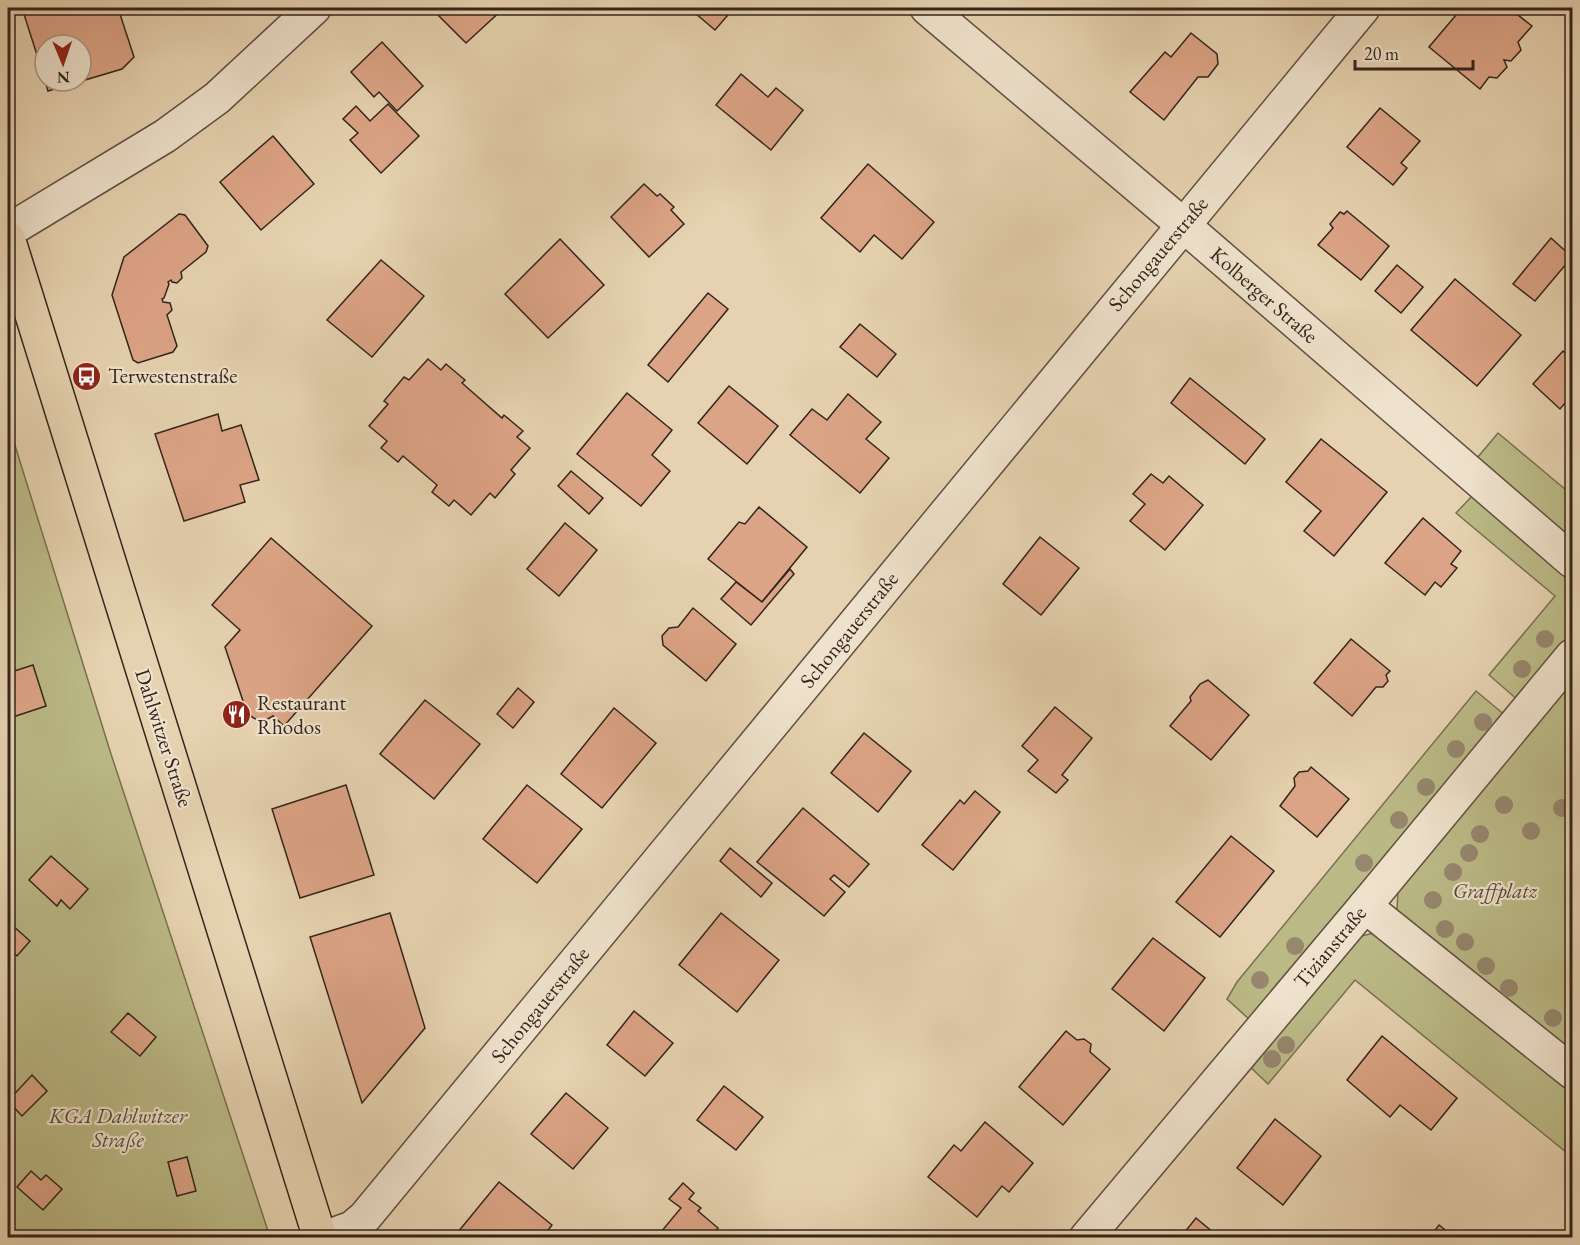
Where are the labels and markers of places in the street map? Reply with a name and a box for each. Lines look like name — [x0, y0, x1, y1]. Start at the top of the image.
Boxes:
bus stop icon: Terwestenstraße — [71, 360, 103, 392]
place label: Terwestenstraße — [108, 362, 237, 389]
place label: Restaurant Rhodos — [257, 689, 346, 740]
restaurant icon: Restaurant Rhodos — [220, 699, 252, 731]

